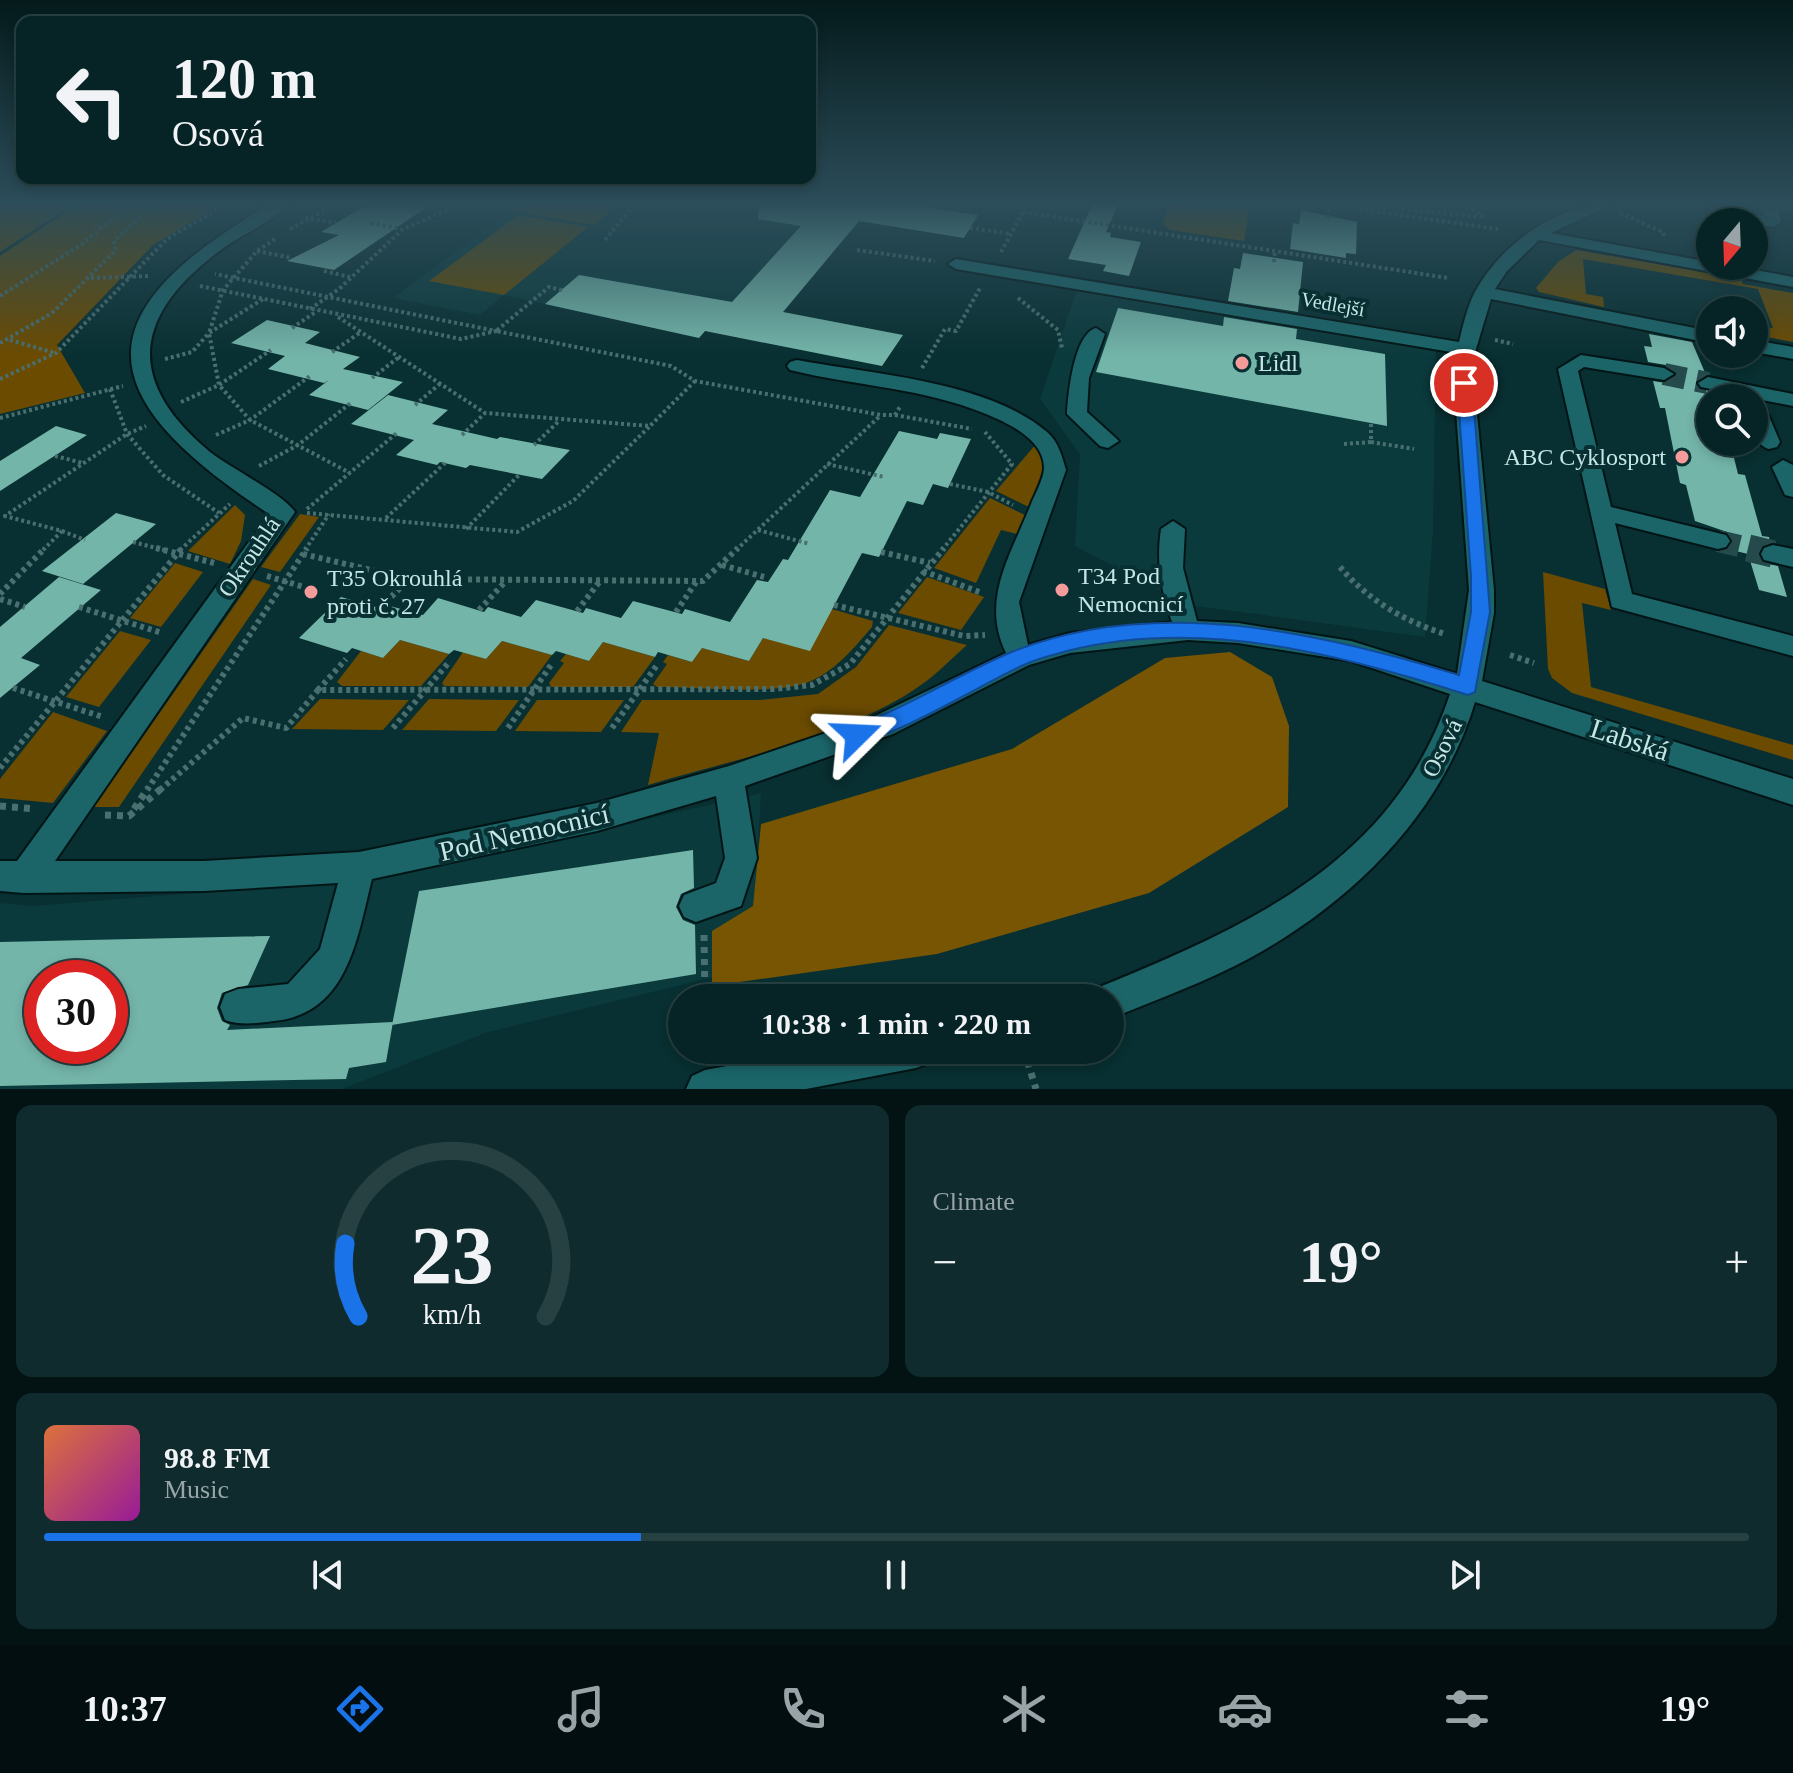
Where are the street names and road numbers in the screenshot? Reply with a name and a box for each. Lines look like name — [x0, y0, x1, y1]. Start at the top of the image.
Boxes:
street label: Vedlejší — [1299, 288, 1367, 321]
street label: Okrouhlá — [213, 512, 285, 602]
street label: Labská — [1587, 712, 1674, 767]
street label: Osová — [1417, 714, 1467, 781]
street label: Pod Nemocnicí — [436, 798, 612, 867]

